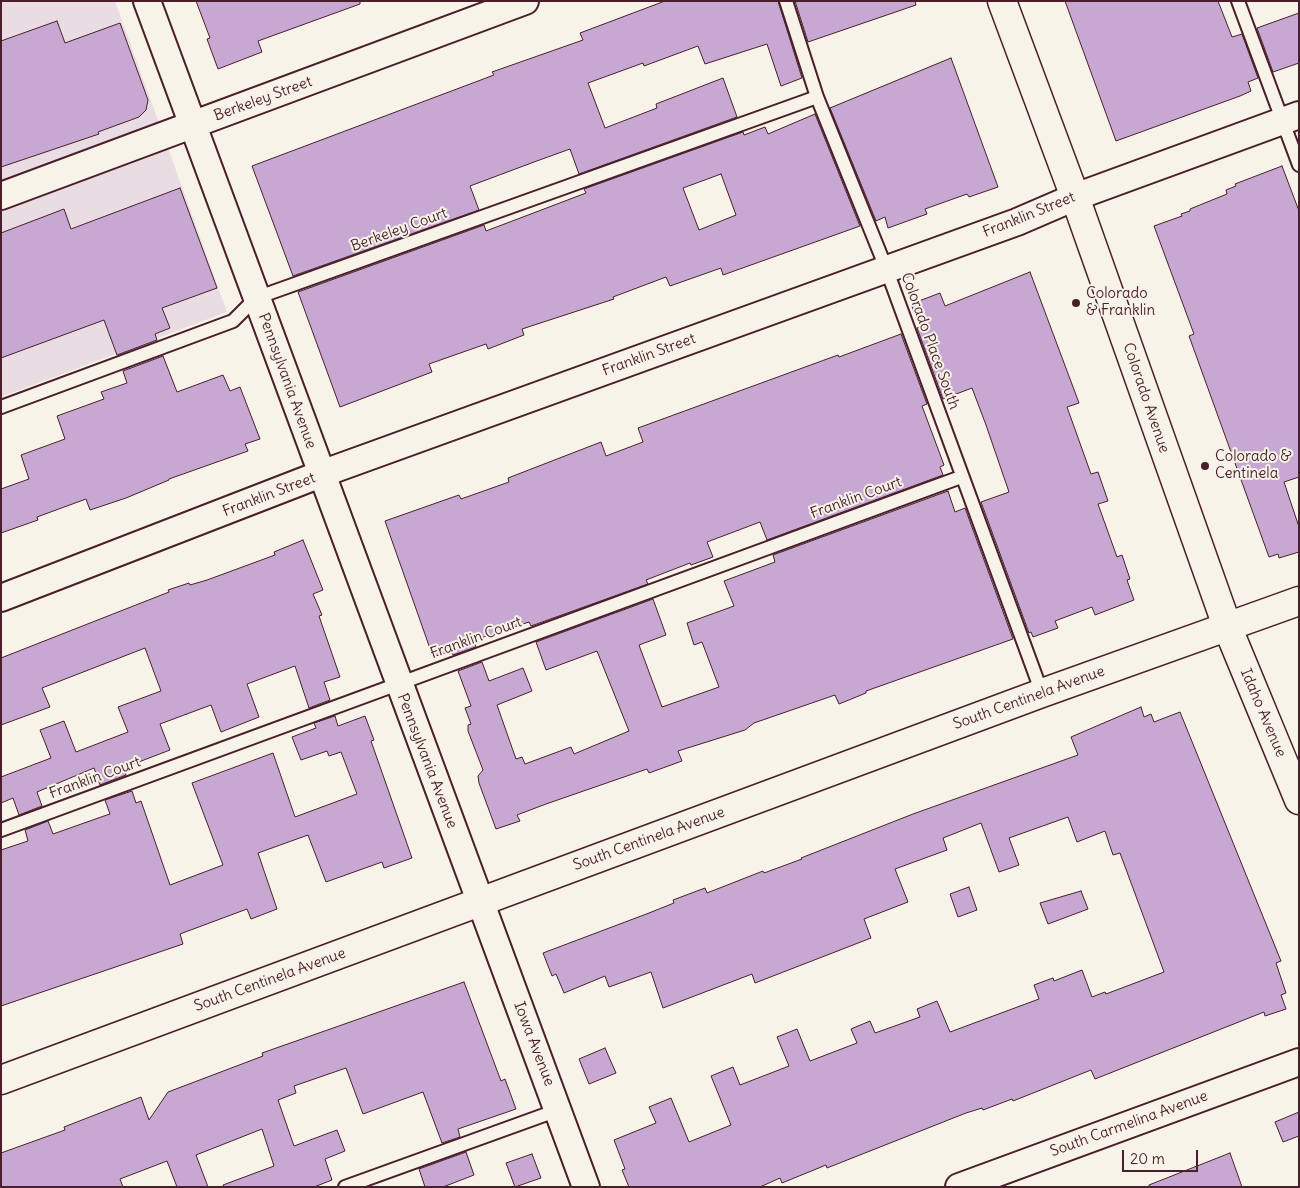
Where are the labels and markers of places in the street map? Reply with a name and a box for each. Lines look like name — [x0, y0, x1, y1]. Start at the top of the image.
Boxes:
place label: Colorado & Franklin — [1086, 285, 1155, 320]
marker: Colorado & Franklin — [1070, 297, 1082, 309]
place label: Colorado & Centinela — [1215, 448, 1292, 483]
marker: Colorado & Centinela — [1199, 460, 1211, 472]

